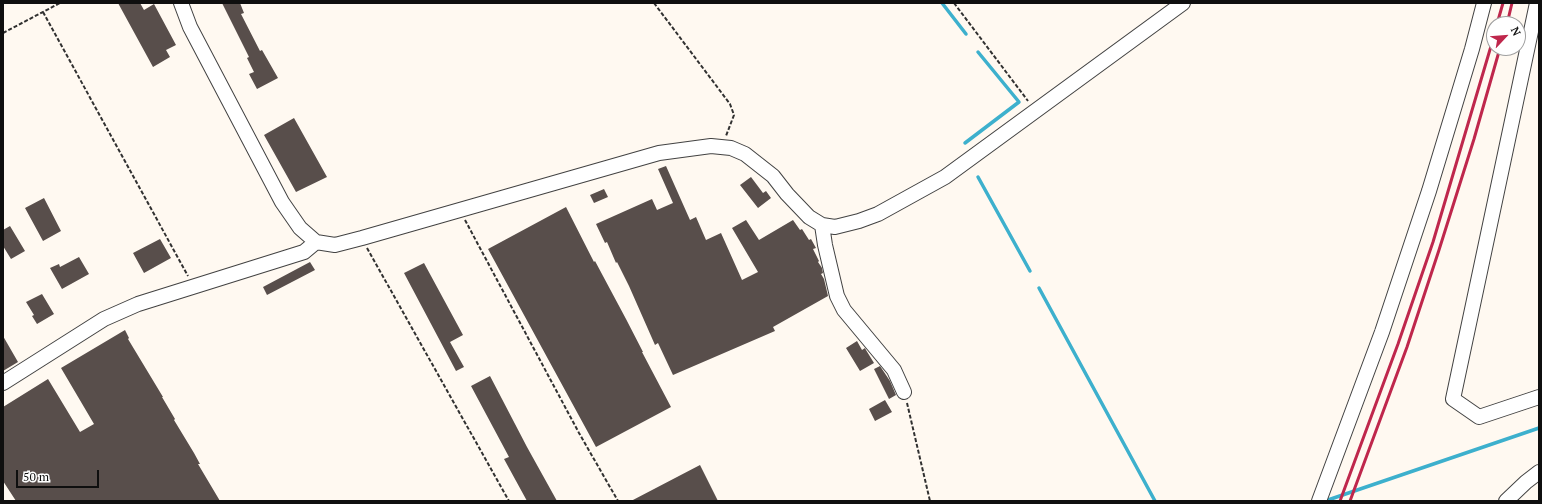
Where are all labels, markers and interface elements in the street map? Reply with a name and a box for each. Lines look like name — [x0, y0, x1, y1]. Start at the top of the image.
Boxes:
north arrow — [1486, 16, 1526, 56]
text: N — [1508, 24, 1524, 38]
scale bar — [18, 462, 101, 488]
text: 50 m — [23, 469, 49, 484]

